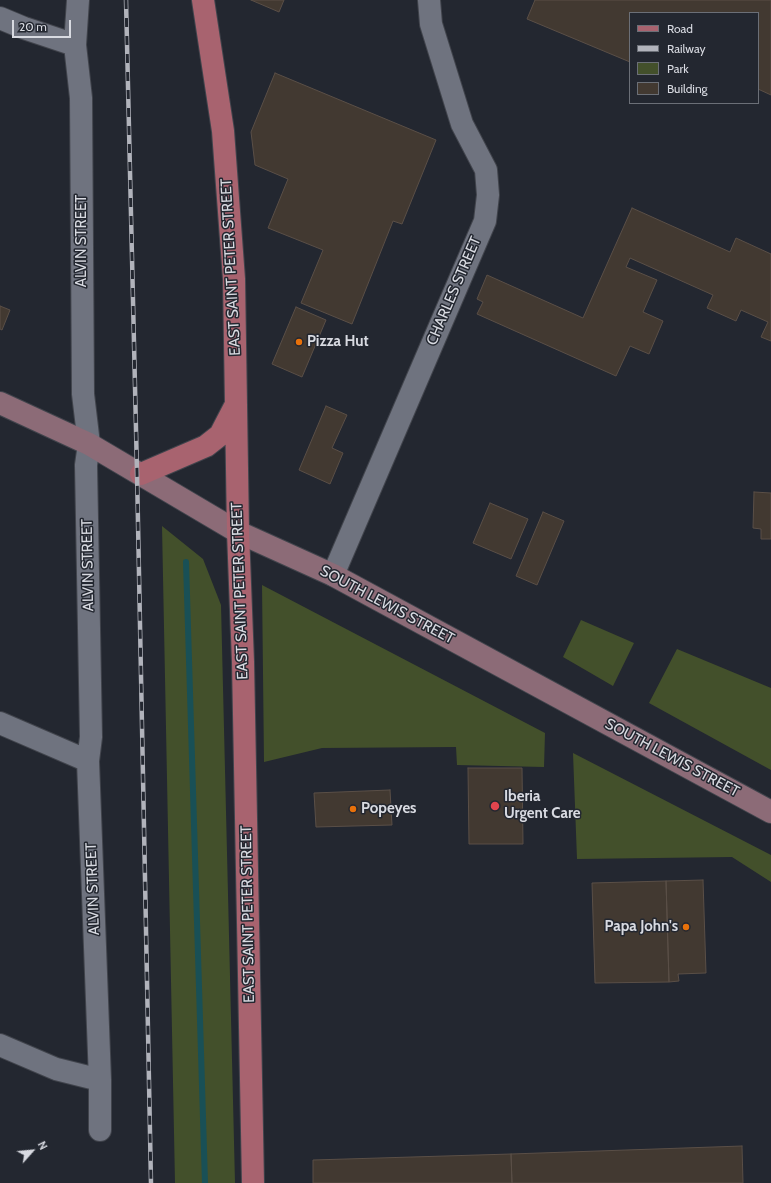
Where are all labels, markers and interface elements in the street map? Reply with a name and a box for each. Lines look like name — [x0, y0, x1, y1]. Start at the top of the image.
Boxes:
scale bar — [14, 12, 73, 38]
legend — [629, 12, 759, 104]
text: 20 m — [19, 19, 47, 34]
text: Road — [667, 21, 693, 36]
text: Railway — [667, 41, 705, 56]
text: Park — [667, 61, 689, 76]
text: Building — [667, 81, 708, 96]
street label: EAST SAINT PETER STREET — [217, 178, 245, 356]
street label: ALVIN STREET — [73, 195, 91, 287]
street label: CHARLES STREET — [423, 234, 485, 348]
place label: Pizza Hut — [307, 333, 369, 351]
marker: Pizza Hut — [294, 337, 304, 347]
street label: EAST SAINT PETER STREET — [228, 502, 252, 680]
street label: ALVIN STREET — [78, 519, 98, 611]
street label: SOUTH LEWIS STREET — [317, 562, 457, 648]
street label: SOUTH LEWIS STREET — [602, 715, 742, 801]
place label: Iberia Urgent Care — [504, 788, 580, 823]
place label: Popeyes — [361, 800, 416, 818]
marker: Iberia Urgent Care — [489, 800, 501, 812]
marker: Popeyes — [348, 804, 358, 814]
street label: EAST SAINT PETER STREET — [237, 825, 259, 1003]
street label: ALVIN STREET — [82, 842, 104, 936]
place label: Papa John's — [605, 918, 678, 936]
marker: Papa John's — [681, 922, 691, 932]
north arrow — [12, 1131, 52, 1171]
text: N — [35, 1139, 51, 1152]

